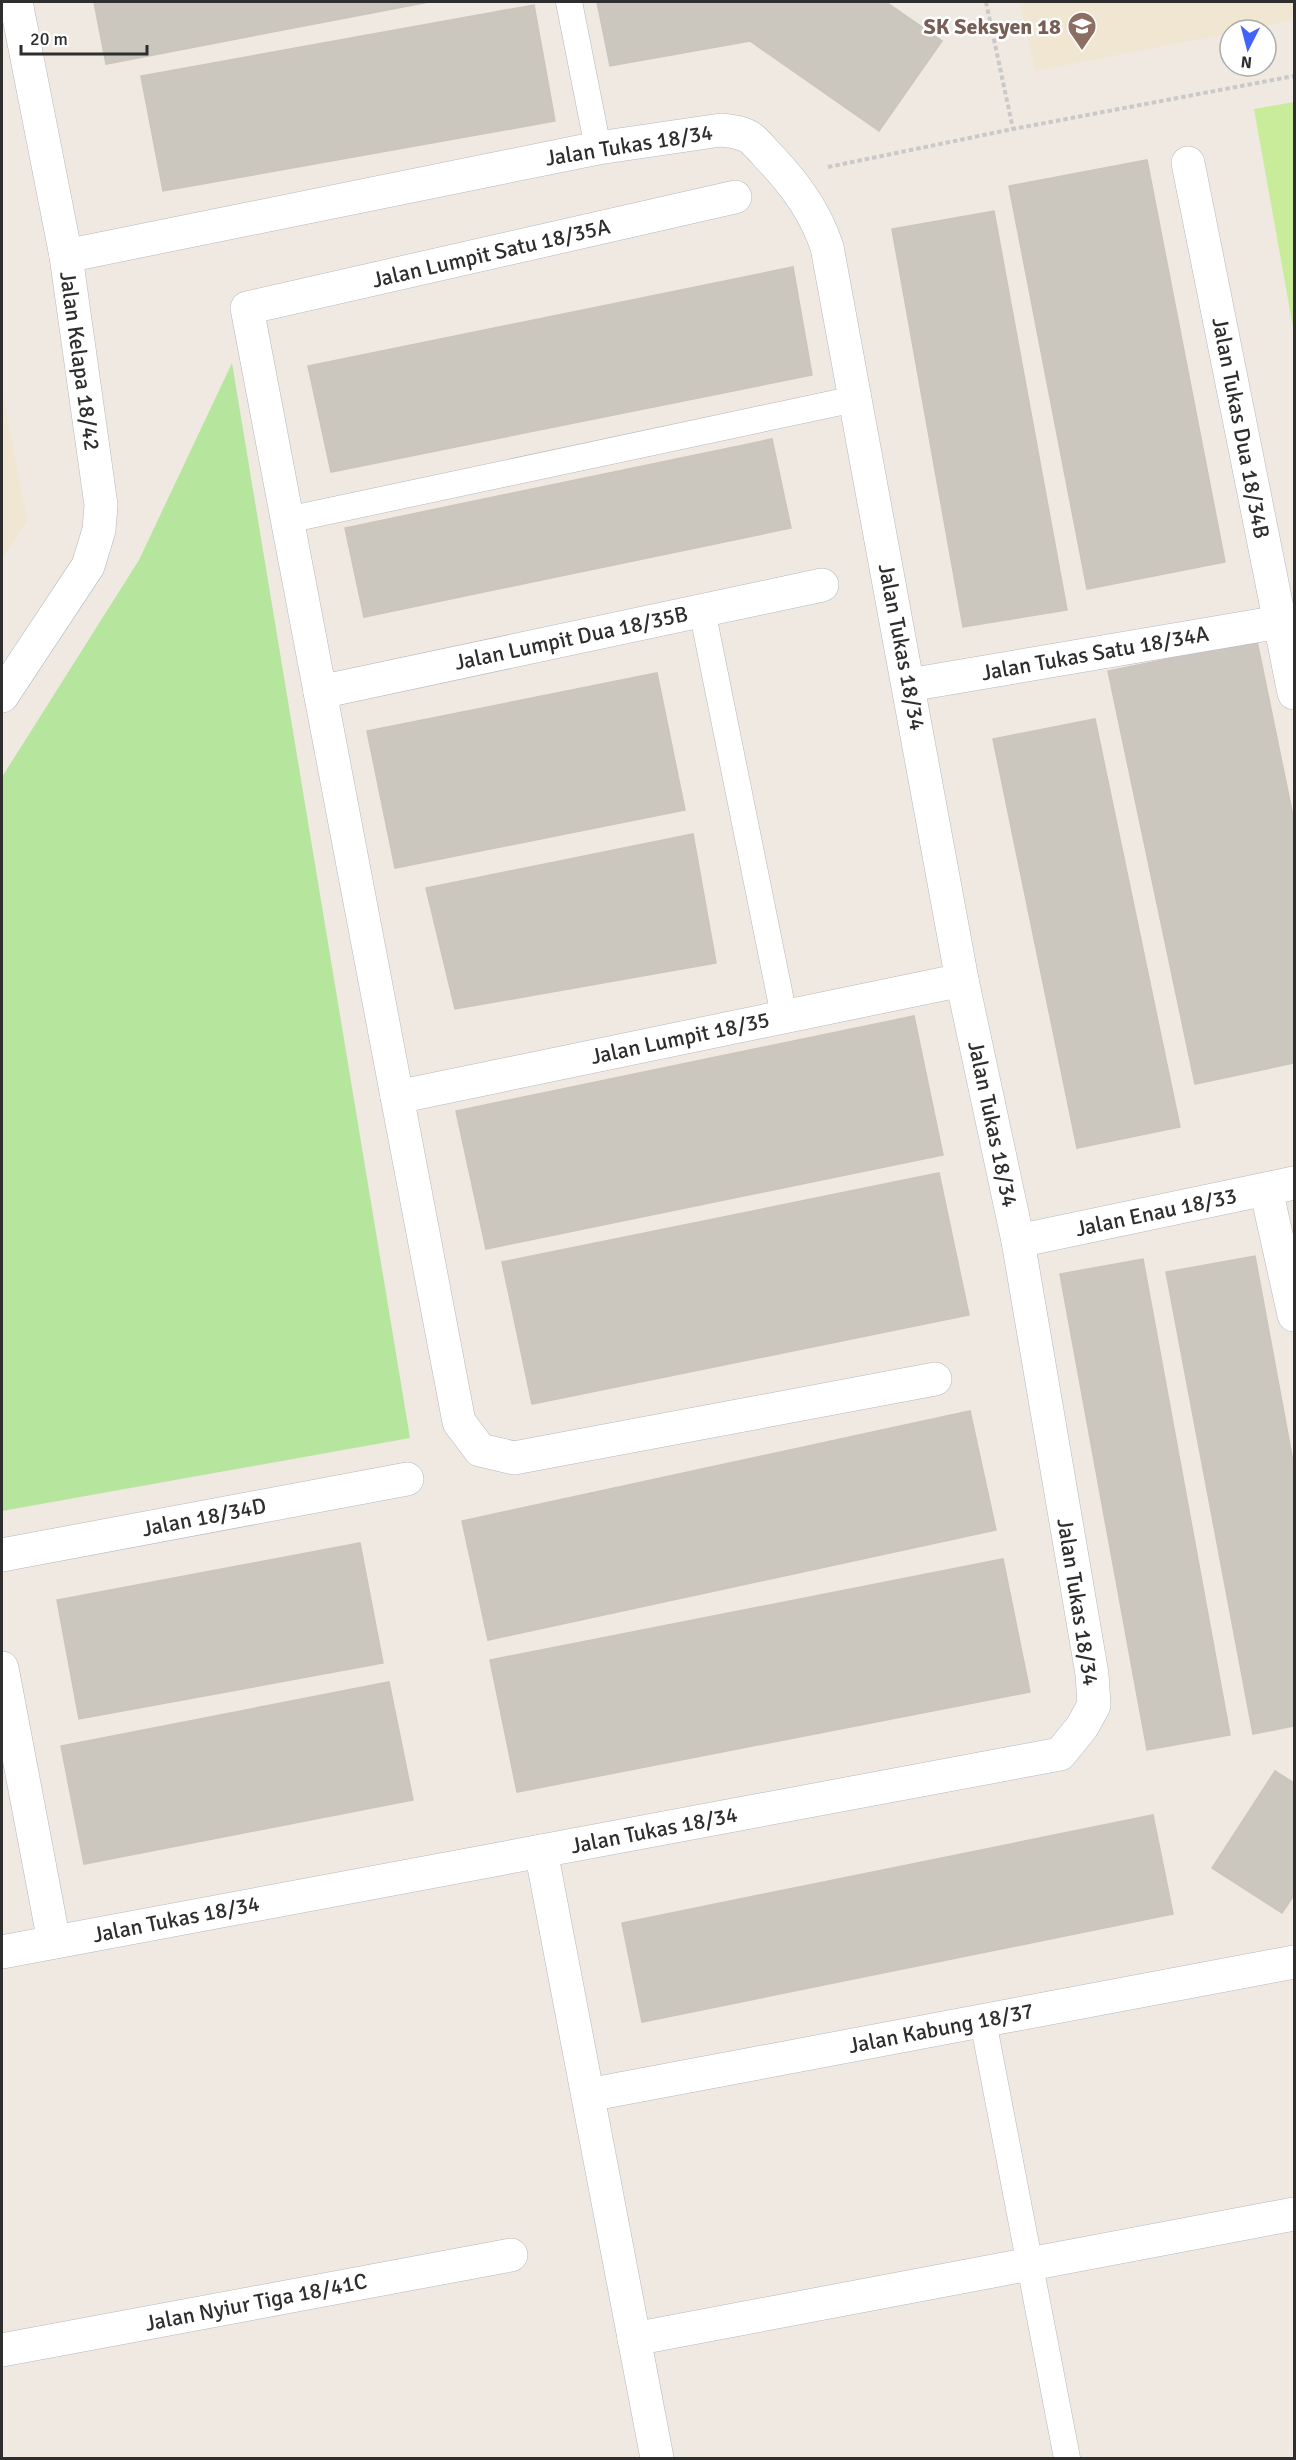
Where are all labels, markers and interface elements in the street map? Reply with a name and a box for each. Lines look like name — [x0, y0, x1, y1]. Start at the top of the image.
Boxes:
school or university icon: SK Seksyen 18 — [1066, 10, 1098, 52]
place label: SK Seksyen 18 — [924, 13, 1061, 40]
scale bar — [21, 18, 147, 56]
north arrow — [1218, 18, 1278, 78]
text: 20 m — [30, 28, 68, 50]
text: N — [1240, 51, 1253, 72]
street label: Jalan Tukas 18/34 — [543, 118, 715, 172]
street label: Jalan Lumpit Satu 18/35A — [369, 212, 613, 294]
street label: Jalan Kelapa 18/42 — [54, 270, 106, 452]
street label: Jalan Tukas Dua 18/34B — [1206, 315, 1276, 541]
street label: Jalan Tukas 18/34 — [873, 561, 931, 733]
street label: Jalan Lumpit Dua 18/35B — [452, 600, 690, 676]
street label: Jalan Tukas Satu 18/34A — [979, 620, 1211, 686]
street label: Jalan Lumpit 18/35 — [588, 1006, 772, 1070]
street label: Jalan Tukas 18/34 — [962, 1038, 1024, 1210]
street label: Jalan Enau 18/33 — [1073, 1182, 1239, 1242]
street label: Jalan 18/34D — [140, 1492, 268, 1542]
street label: Jalan Tukas 18/34 — [1051, 1516, 1105, 1688]
street label: Jalan Tukas 18/34 — [568, 1801, 740, 1859]
street label: Jalan Tukas 18/34 — [90, 1890, 262, 1948]
street label: Jalan Kabung 18/37 — [846, 1997, 1036, 2059]
street label: Jalan Nyiur Tiga 18/41C — [143, 2267, 369, 2337]

